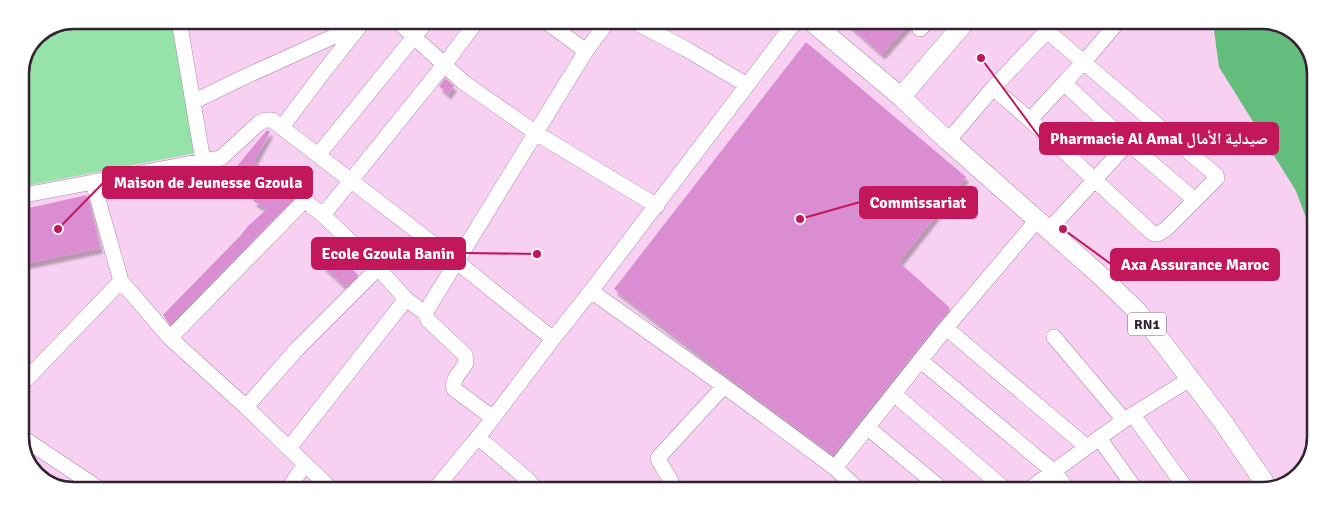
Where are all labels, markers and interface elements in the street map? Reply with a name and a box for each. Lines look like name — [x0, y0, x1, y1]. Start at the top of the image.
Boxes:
callout: Pharmacie Al Amal صيدلية الأمال — [1040, 123, 1278, 154]
text: Pharmacie Al Amal صيدلية الأمال — [1050, 129, 1268, 149]
callout: Maison de Jeunesse Gzoula — [103, 167, 312, 198]
text: Maison de Jeunesse Gzoula — [114, 173, 302, 193]
callout: Commissariat — [860, 187, 977, 218]
text: Commissariat — [870, 193, 966, 213]
callout: Ecole Gzoula Banin — [312, 238, 465, 269]
text: Ecole Gzoula Banin — [322, 244, 455, 264]
callout: Axa Assurance Maroc — [1111, 249, 1279, 280]
text: Axa Assurance Maroc — [1121, 255, 1270, 275]
road number: RN1 — [1128, 312, 1166, 336]

